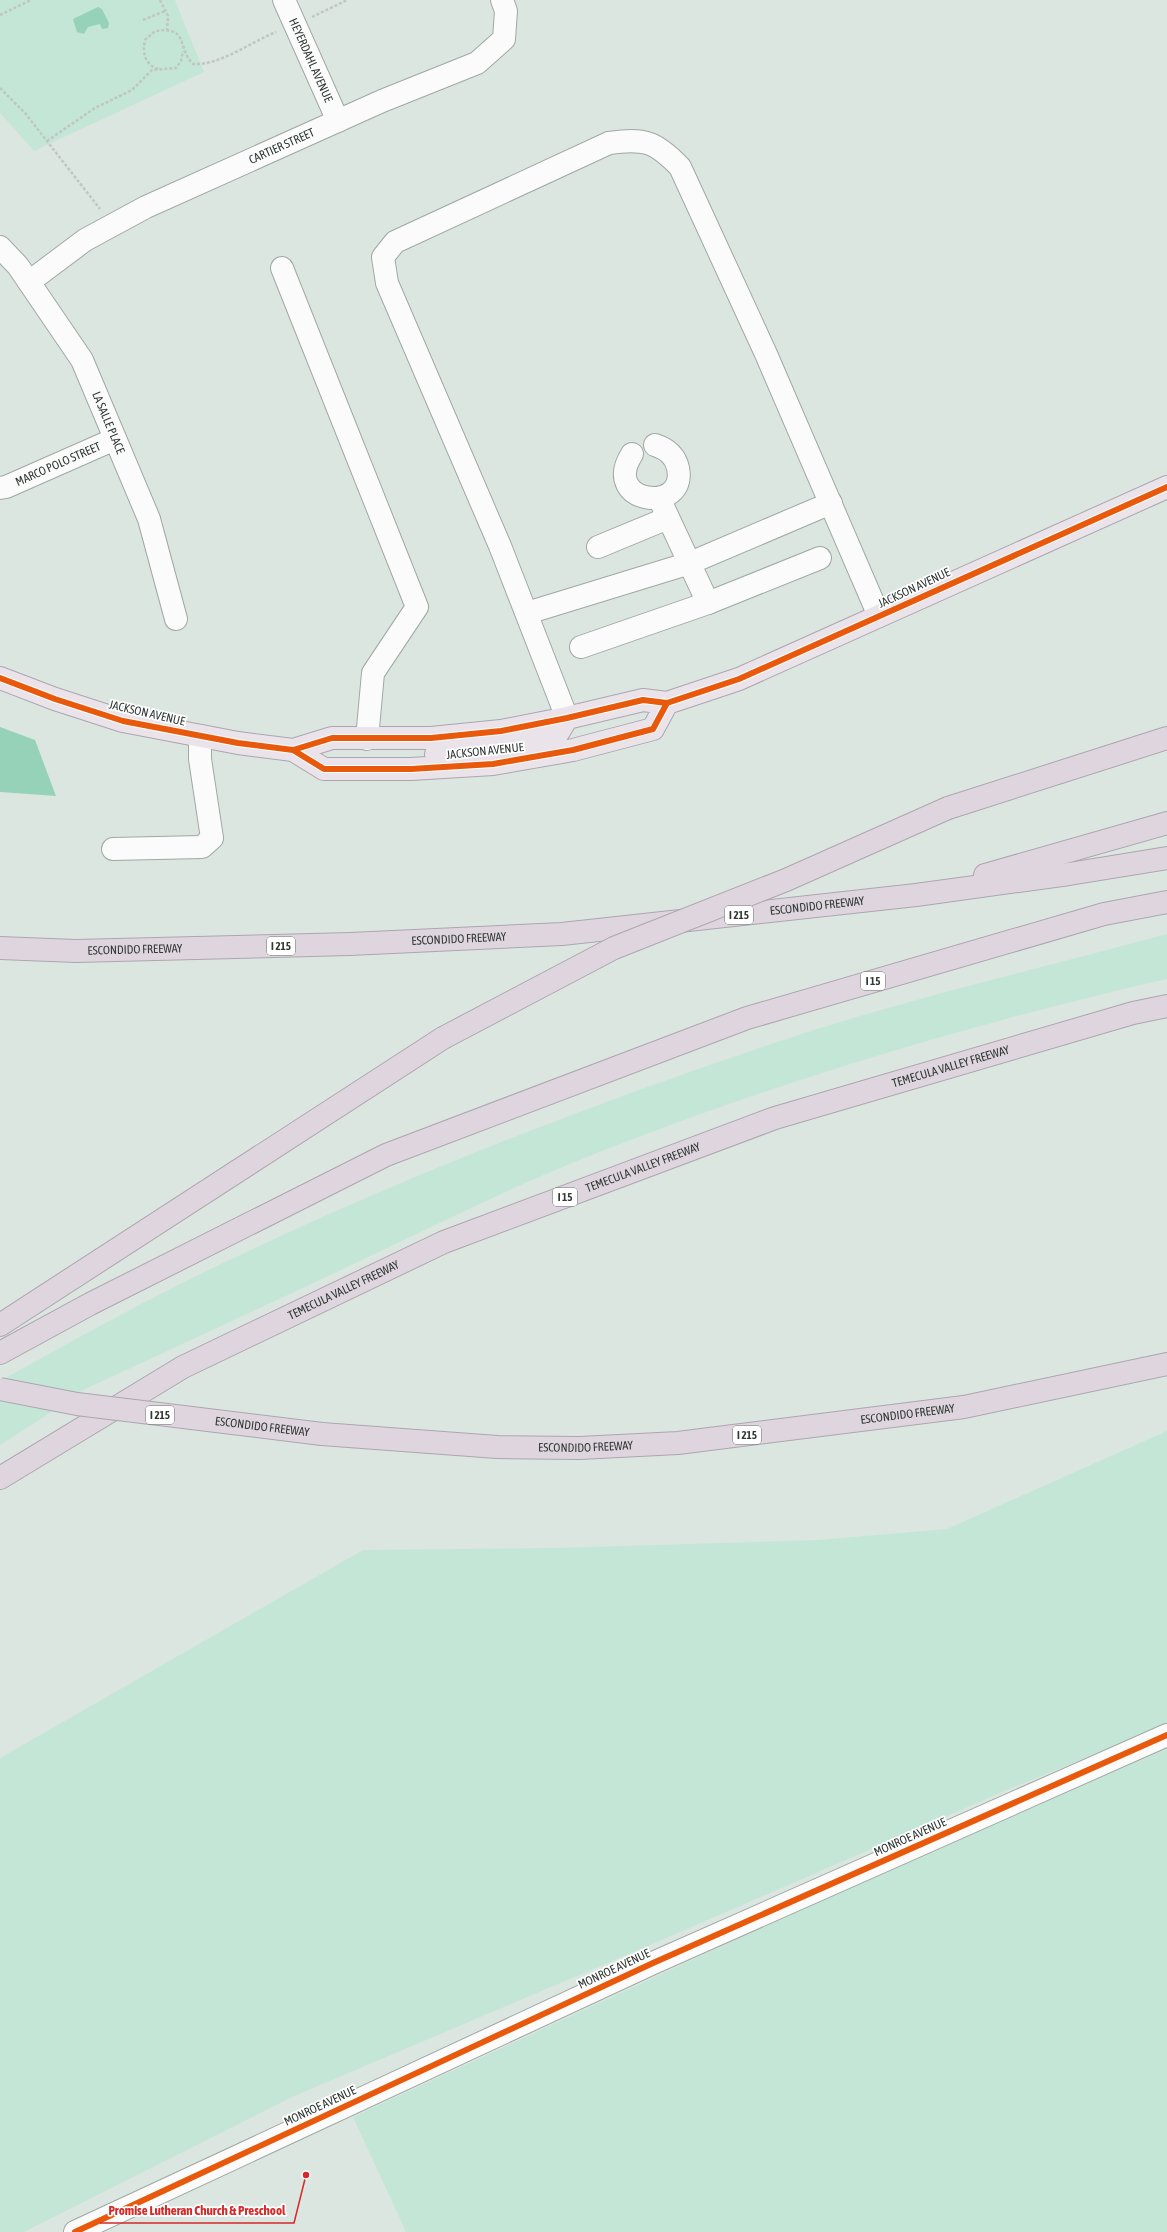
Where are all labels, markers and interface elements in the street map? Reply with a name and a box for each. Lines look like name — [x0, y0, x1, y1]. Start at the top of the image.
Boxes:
street label: HEYERDAHL AVENUE — [286, 16, 336, 104]
street label: CARTIER STREET — [247, 125, 317, 167]
street label: LA SALLE PLACE — [89, 390, 128, 456]
street label: MARCO POLO STREET — [13, 439, 103, 489]
street label: JACKSON AVENUE — [876, 565, 952, 611]
street label: JACKSON AVENUE — [108, 697, 186, 729]
street label: JACKSON AVENUE — [446, 740, 524, 762]
street label: ESCONDIDO FREEWAY — [769, 894, 866, 918]
road number: I 215 — [725, 906, 753, 924]
street label: ESCONDIDO FREEWAY — [411, 930, 507, 948]
road number: I 215 — [267, 937, 295, 955]
street label: ESCONDIDO FREEWAY — [87, 941, 183, 958]
road number: I 15 — [861, 972, 885, 990]
street label: TEMECULA VALLEY FREEWAY — [890, 1042, 1012, 1090]
street label: TEMECULA VALLEY FREEWAY — [584, 1139, 703, 1195]
road number: I 15 — [553, 1188, 577, 1206]
street label: TEMECULA VALLEY FREEWAY — [286, 1257, 402, 1323]
street label: ESCONDIDO FREEWAY — [860, 1401, 956, 1427]
road number: I 215 — [146, 1406, 174, 1424]
street label: ESCONDIDO FREEWAY — [214, 1414, 311, 1439]
road number: I 215 — [733, 1426, 761, 1444]
street label: ESCONDIDO FREEWAY — [538, 1438, 634, 1455]
street label: MONROE AVENUE — [872, 1815, 948, 1859]
street label: MONROE AVENUE — [576, 1946, 652, 1992]
street label: MONROE AVENUE — [282, 2083, 358, 2129]
callout: Promise Lutheran Church & Preschool — [100, 2198, 294, 2223]
text: Promise Lutheran Church & Preschool — [108, 2203, 286, 2218]

